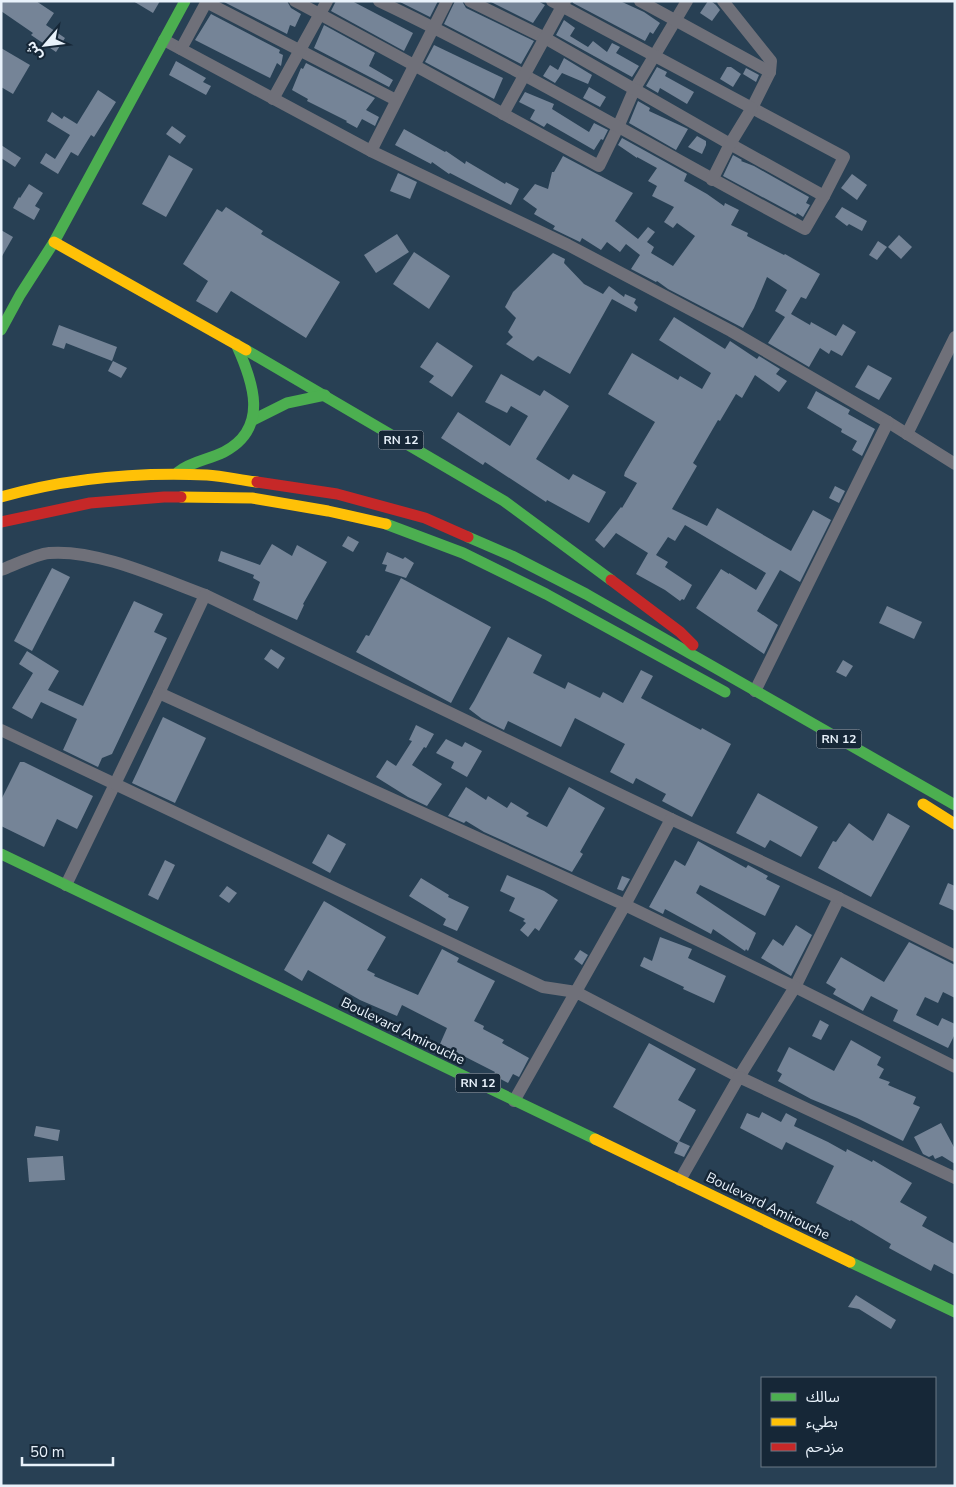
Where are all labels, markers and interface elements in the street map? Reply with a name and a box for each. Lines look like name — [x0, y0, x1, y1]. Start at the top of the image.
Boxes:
north arrow — [20, 20, 70, 70]
text: ش — [21, 38, 47, 64]
road number: RN 12 — [378, 430, 424, 450]
road number: RN 12 — [816, 730, 862, 749]
street label: Boulevard Amirouche — [338, 993, 468, 1069]
road number: RN 12 — [456, 1074, 500, 1092]
street label: Boulevard Amirouche — [703, 1168, 833, 1244]
legend — [761, 1377, 936, 1467]
text: سالك — [806, 1387, 840, 1407]
text: بطيء — [806, 1412, 838, 1433]
scale bar — [22, 1434, 114, 1466]
text: مزدحم — [806, 1437, 844, 1458]
text: 50 m — [30, 1442, 65, 1462]

